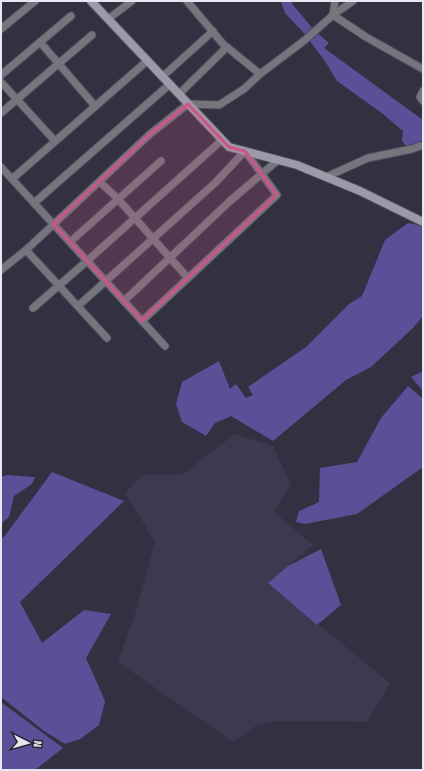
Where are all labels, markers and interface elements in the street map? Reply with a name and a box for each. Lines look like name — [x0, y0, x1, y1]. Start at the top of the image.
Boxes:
north arrow — [8, 723, 48, 763]
text: N — [31, 740, 44, 748]

